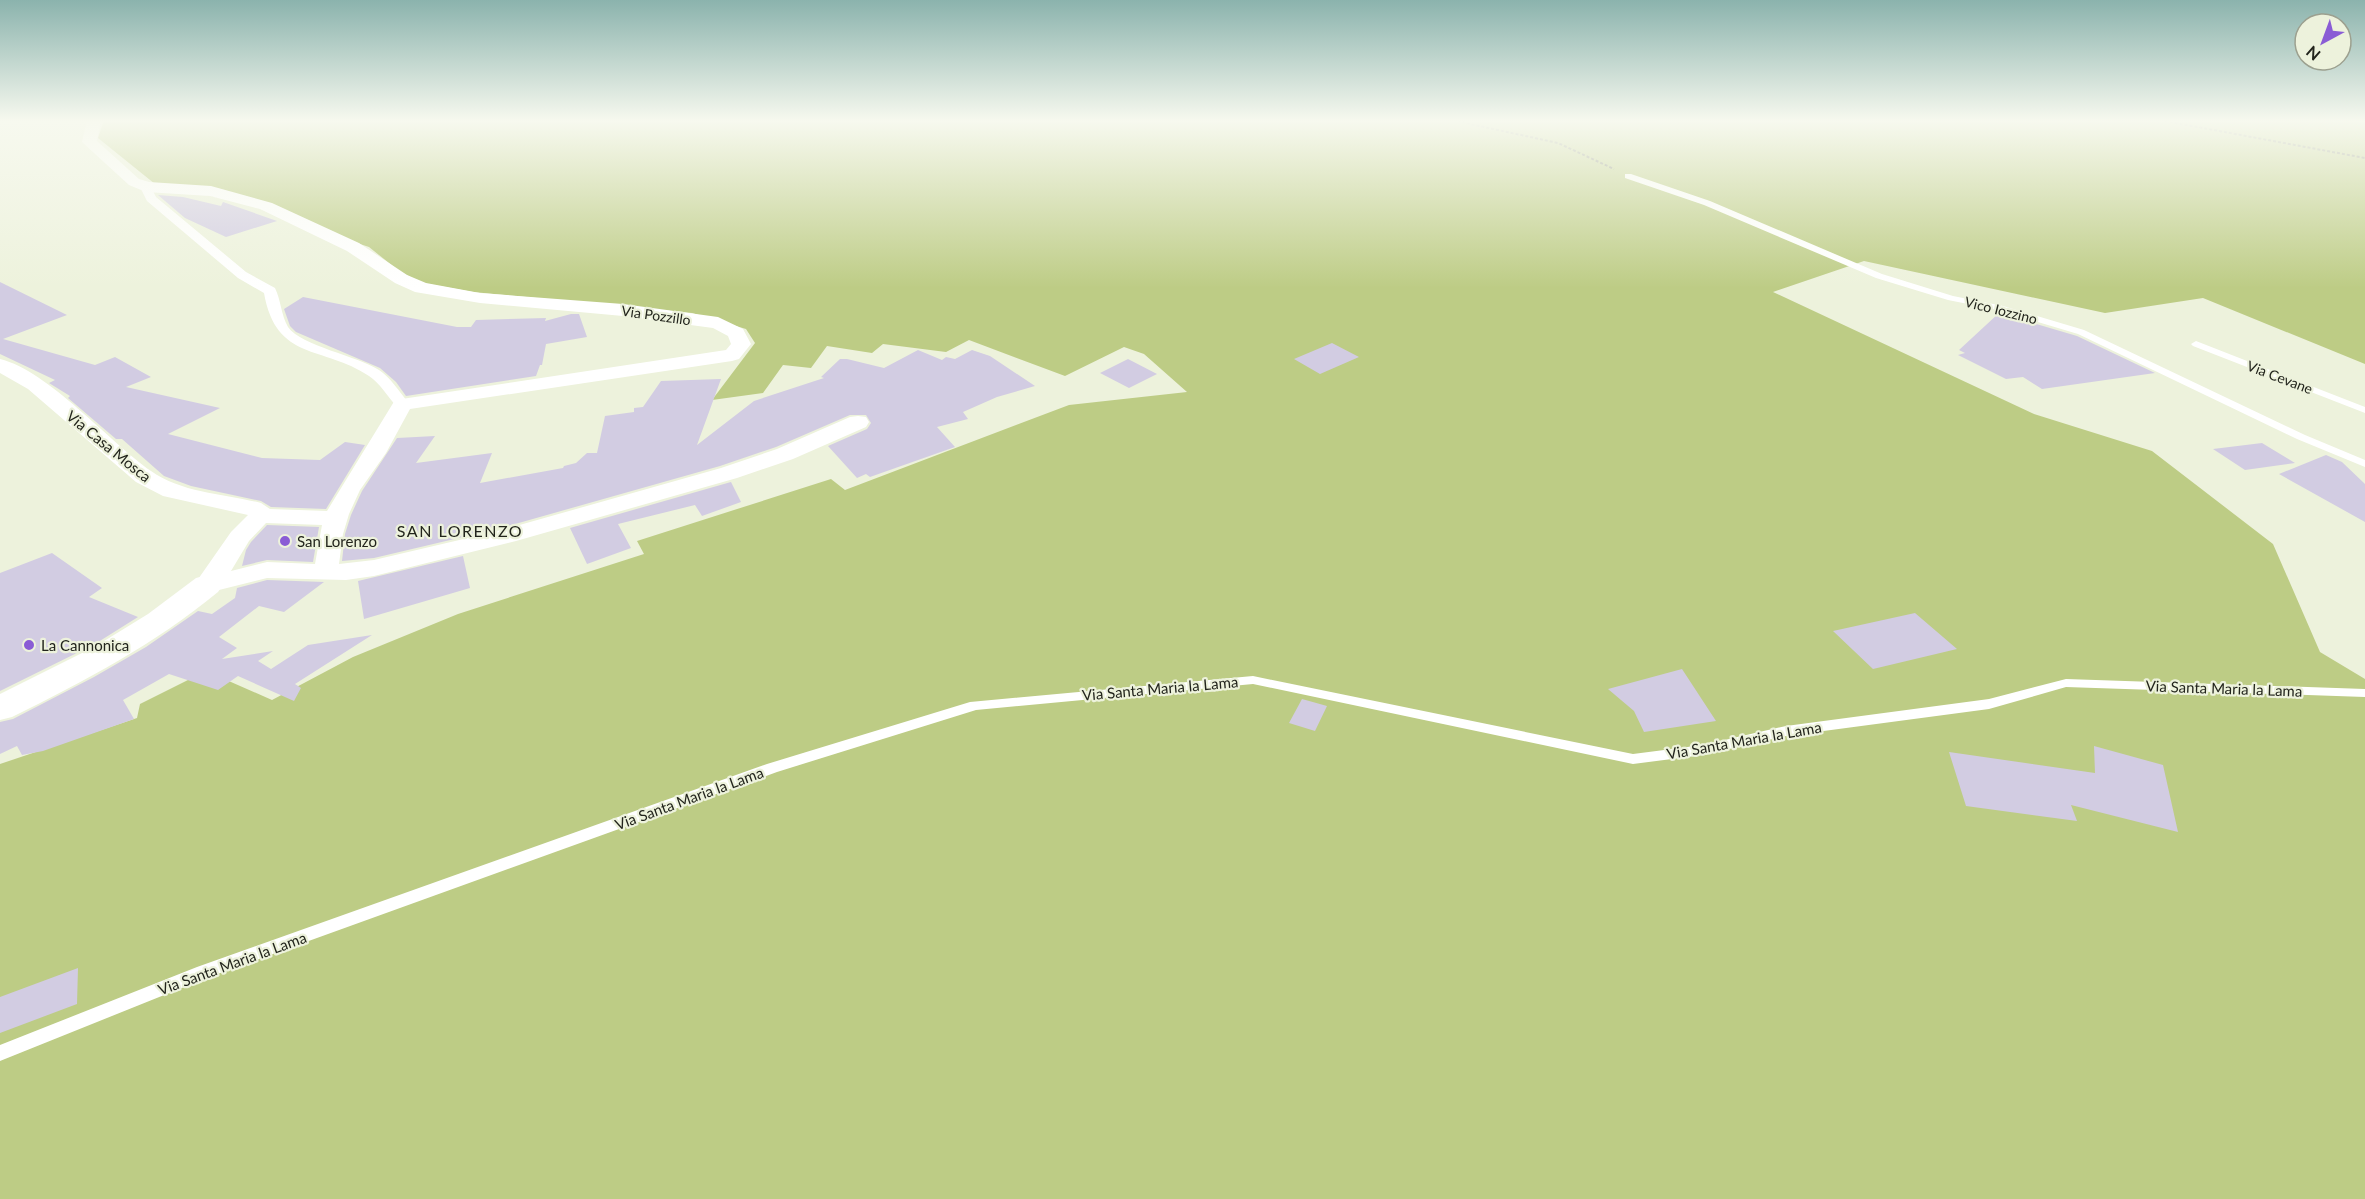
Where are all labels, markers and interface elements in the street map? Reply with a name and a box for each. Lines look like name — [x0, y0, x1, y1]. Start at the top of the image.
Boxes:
north arrow — [2293, 12, 2353, 72]
text: N — [2302, 42, 2324, 65]
street label: Vico Iozzino — [1963, 293, 2039, 327]
street label: Via Pozzillo — [620, 302, 692, 328]
street label: Via Cevane — [2245, 357, 2315, 397]
street label: Via Casa Mosca — [63, 406, 155, 486]
district label: SAN LORENZO — [397, 521, 523, 540]
place label: San Lorenzo — [297, 532, 377, 550]
marker: San Lorenzo — [278, 534, 292, 548]
place label: La Cannonica — [41, 636, 129, 654]
marker: La Cannonica — [22, 638, 36, 652]
street label: Via Santa Maria la Lama — [1081, 672, 1239, 704]
street label: Via Santa Maria la Lama — [2145, 676, 2303, 700]
street label: Via Santa Maria la Lama — [1665, 718, 1823, 762]
street label: Via Santa Maria la Lama — [612, 763, 766, 833]
street label: Via Santa Maria la Lama — [155, 928, 309, 998]

